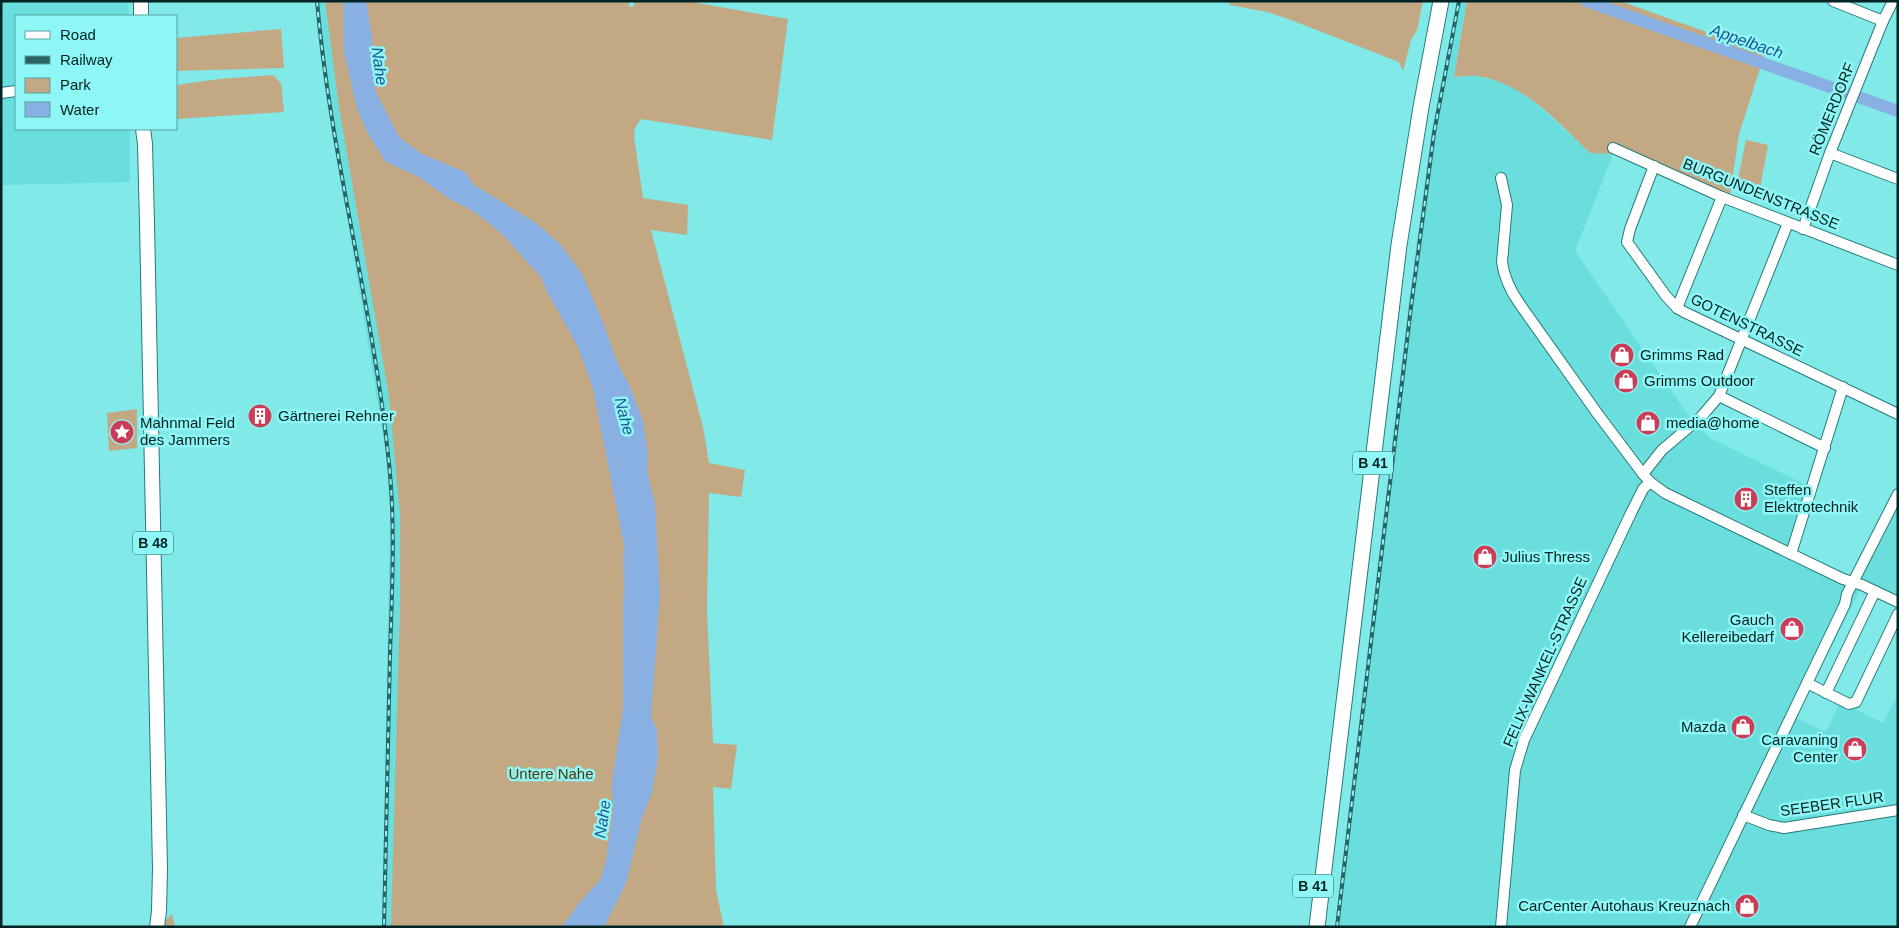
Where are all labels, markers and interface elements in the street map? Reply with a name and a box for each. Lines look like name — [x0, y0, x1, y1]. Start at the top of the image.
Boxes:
legend — [15, 15, 178, 130]
water label: Appelbach — [1707, 21, 1785, 62]
text: Road — [60, 26, 96, 43]
water label: Nahe — [368, 46, 391, 86]
text: Railway — [60, 51, 113, 68]
street label: RÖMERDORF — [1805, 60, 1858, 158]
text: Park — [60, 76, 91, 93]
text: Water — [60, 101, 99, 118]
street label: BURGUNDENSTRASSE — [1681, 154, 1842, 233]
street label: GOTENSTRASSE — [1688, 290, 1806, 359]
shop icon: Grimms Rad — [1609, 342, 1635, 368]
place label: Grimms Rad — [1640, 346, 1724, 363]
shop icon: Grimms Outdoor — [1613, 368, 1639, 394]
place label: Grimms Outdoor — [1644, 372, 1755, 389]
water label: Nahe — [612, 396, 637, 437]
building icon: Gärtnerei Rehner — [247, 403, 273, 429]
place label: Gärtnerei Rehner — [278, 407, 394, 424]
shop icon: media@home — [1635, 410, 1661, 436]
place label: Mahnmal Feld des Jammers — [140, 414, 235, 448]
place label: media@home — [1666, 414, 1760, 431]
place icon: Mahnmal Feld des Jammers — [109, 419, 135, 445]
road number: B 41 — [1353, 452, 1393, 474]
place label: Steffen Elektrotechnik — [1764, 481, 1859, 515]
building icon: Steffen Elektrotechnik — [1733, 486, 1759, 512]
road number: B 48 — [133, 532, 173, 554]
shop icon: Julius Thress — [1472, 544, 1498, 570]
place label: Julius Thress — [1502, 548, 1590, 565]
street label: FELIX-WANKEL-STRASSE — [1499, 574, 1590, 750]
place label: Gauch Kellereibedarf — [1681, 611, 1775, 645]
shop icon: Gauch Kellereibedarf — [1779, 616, 1805, 642]
shop icon: Mazda — [1730, 714, 1756, 740]
place label: Mazda — [1681, 718, 1727, 735]
place label: Caravaning Center — [1761, 731, 1838, 765]
shop icon: Caravaning Center — [1842, 736, 1868, 762]
park label: Untere Nahe — [508, 765, 594, 782]
street label: SEEBER FLUR — [1779, 788, 1885, 819]
water label: Nahe — [591, 799, 614, 839]
road number: B 41 — [1293, 874, 1333, 898]
shop icon: CarCenter Autohaus Kreuznach — [1734, 893, 1760, 919]
place label: CarCenter Autohaus Kreuznach — [1518, 897, 1730, 914]

